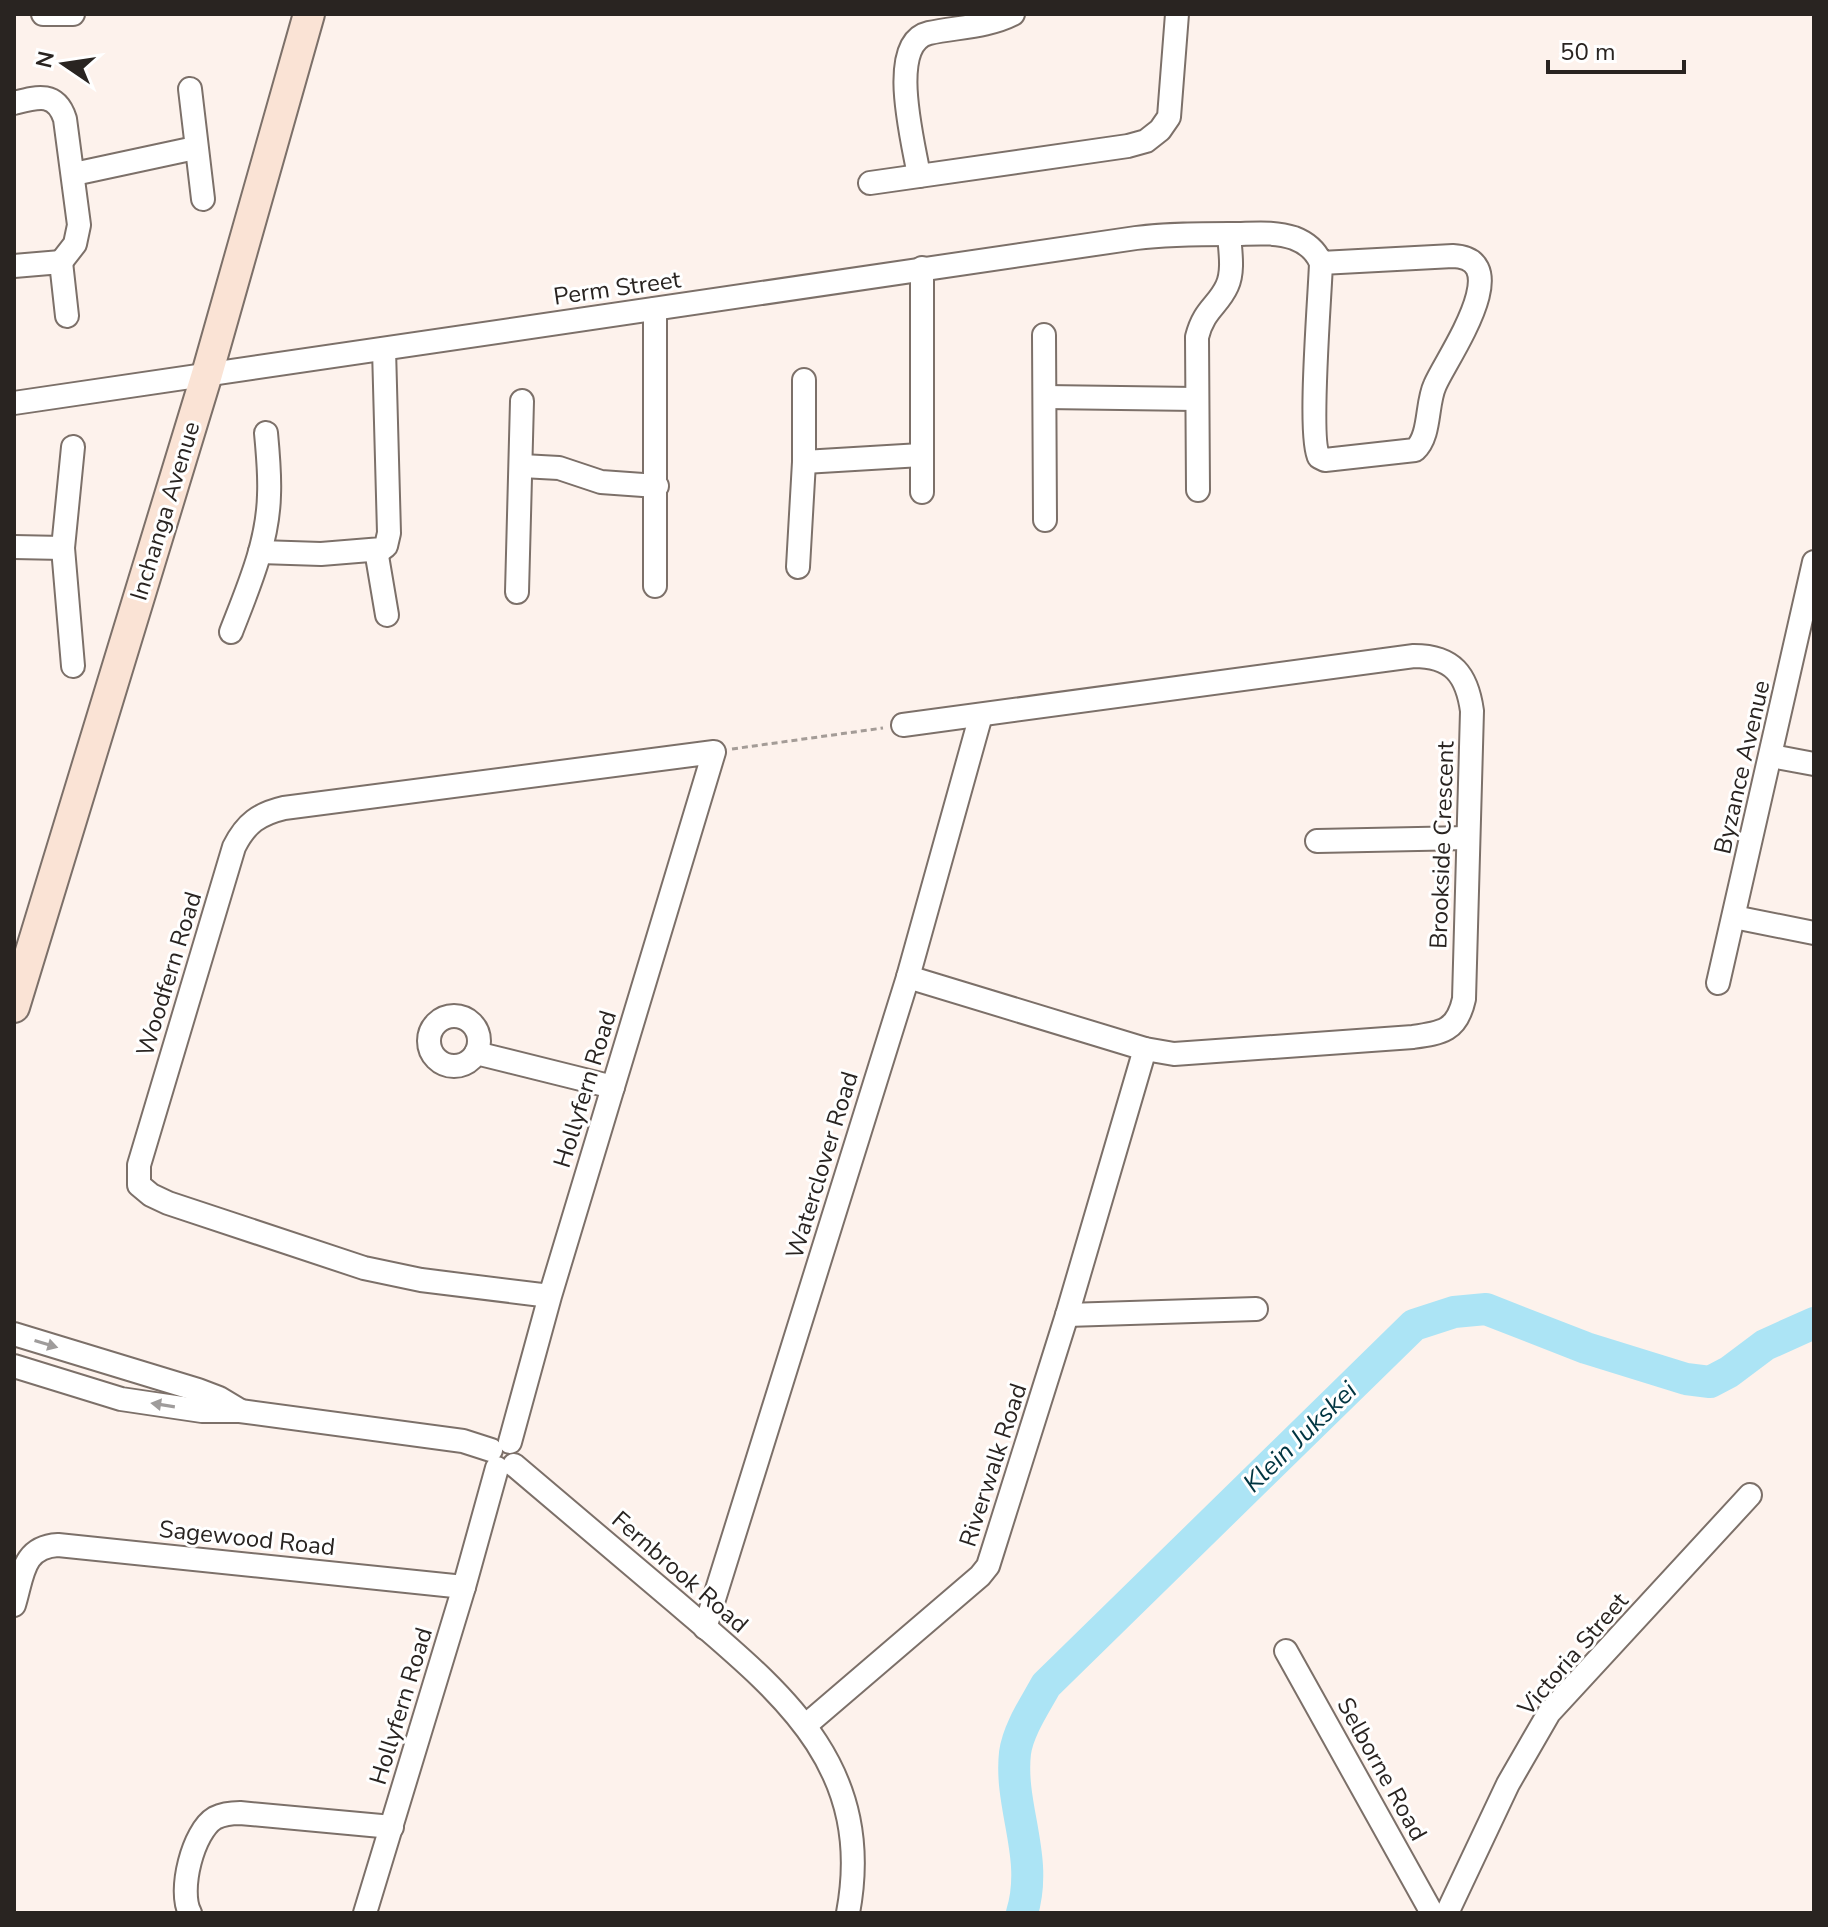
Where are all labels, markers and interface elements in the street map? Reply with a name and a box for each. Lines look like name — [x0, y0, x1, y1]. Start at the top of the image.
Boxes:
north arrow — [24, 24, 104, 104]
scale bar — [1548, 24, 1684, 74]
text: 50 m — [1560, 36, 1616, 68]
text: N — [29, 48, 62, 71]
street label: Perm Street — [551, 263, 683, 313]
street label: Inchanga Avenue — [123, 418, 207, 604]
street label: Byzance Avenue — [1706, 677, 1778, 857]
street label: Brookside Crescent — [1422, 740, 1462, 949]
street label: Woodfern Road — [129, 888, 209, 1060]
street label: Hollyfern Road — [546, 1007, 624, 1171]
street label: Waterclover Road — [778, 1068, 866, 1262]
one-way arrow — [35, 1338, 59, 1351]
water label: Klein Jukskei — [1235, 1373, 1365, 1500]
street label: Riverwalk Road — [952, 1379, 1034, 1551]
one-way arrow — [150, 1398, 175, 1411]
street label: Fernbrook Road — [605, 1504, 755, 1640]
street label: Sagewood Road — [157, 1513, 337, 1563]
street label: Victoria Street — [1510, 1585, 1636, 1723]
street label: Hollyfern Road — [362, 1624, 440, 1788]
street label: Selborne Road — [1329, 1692, 1435, 1846]

